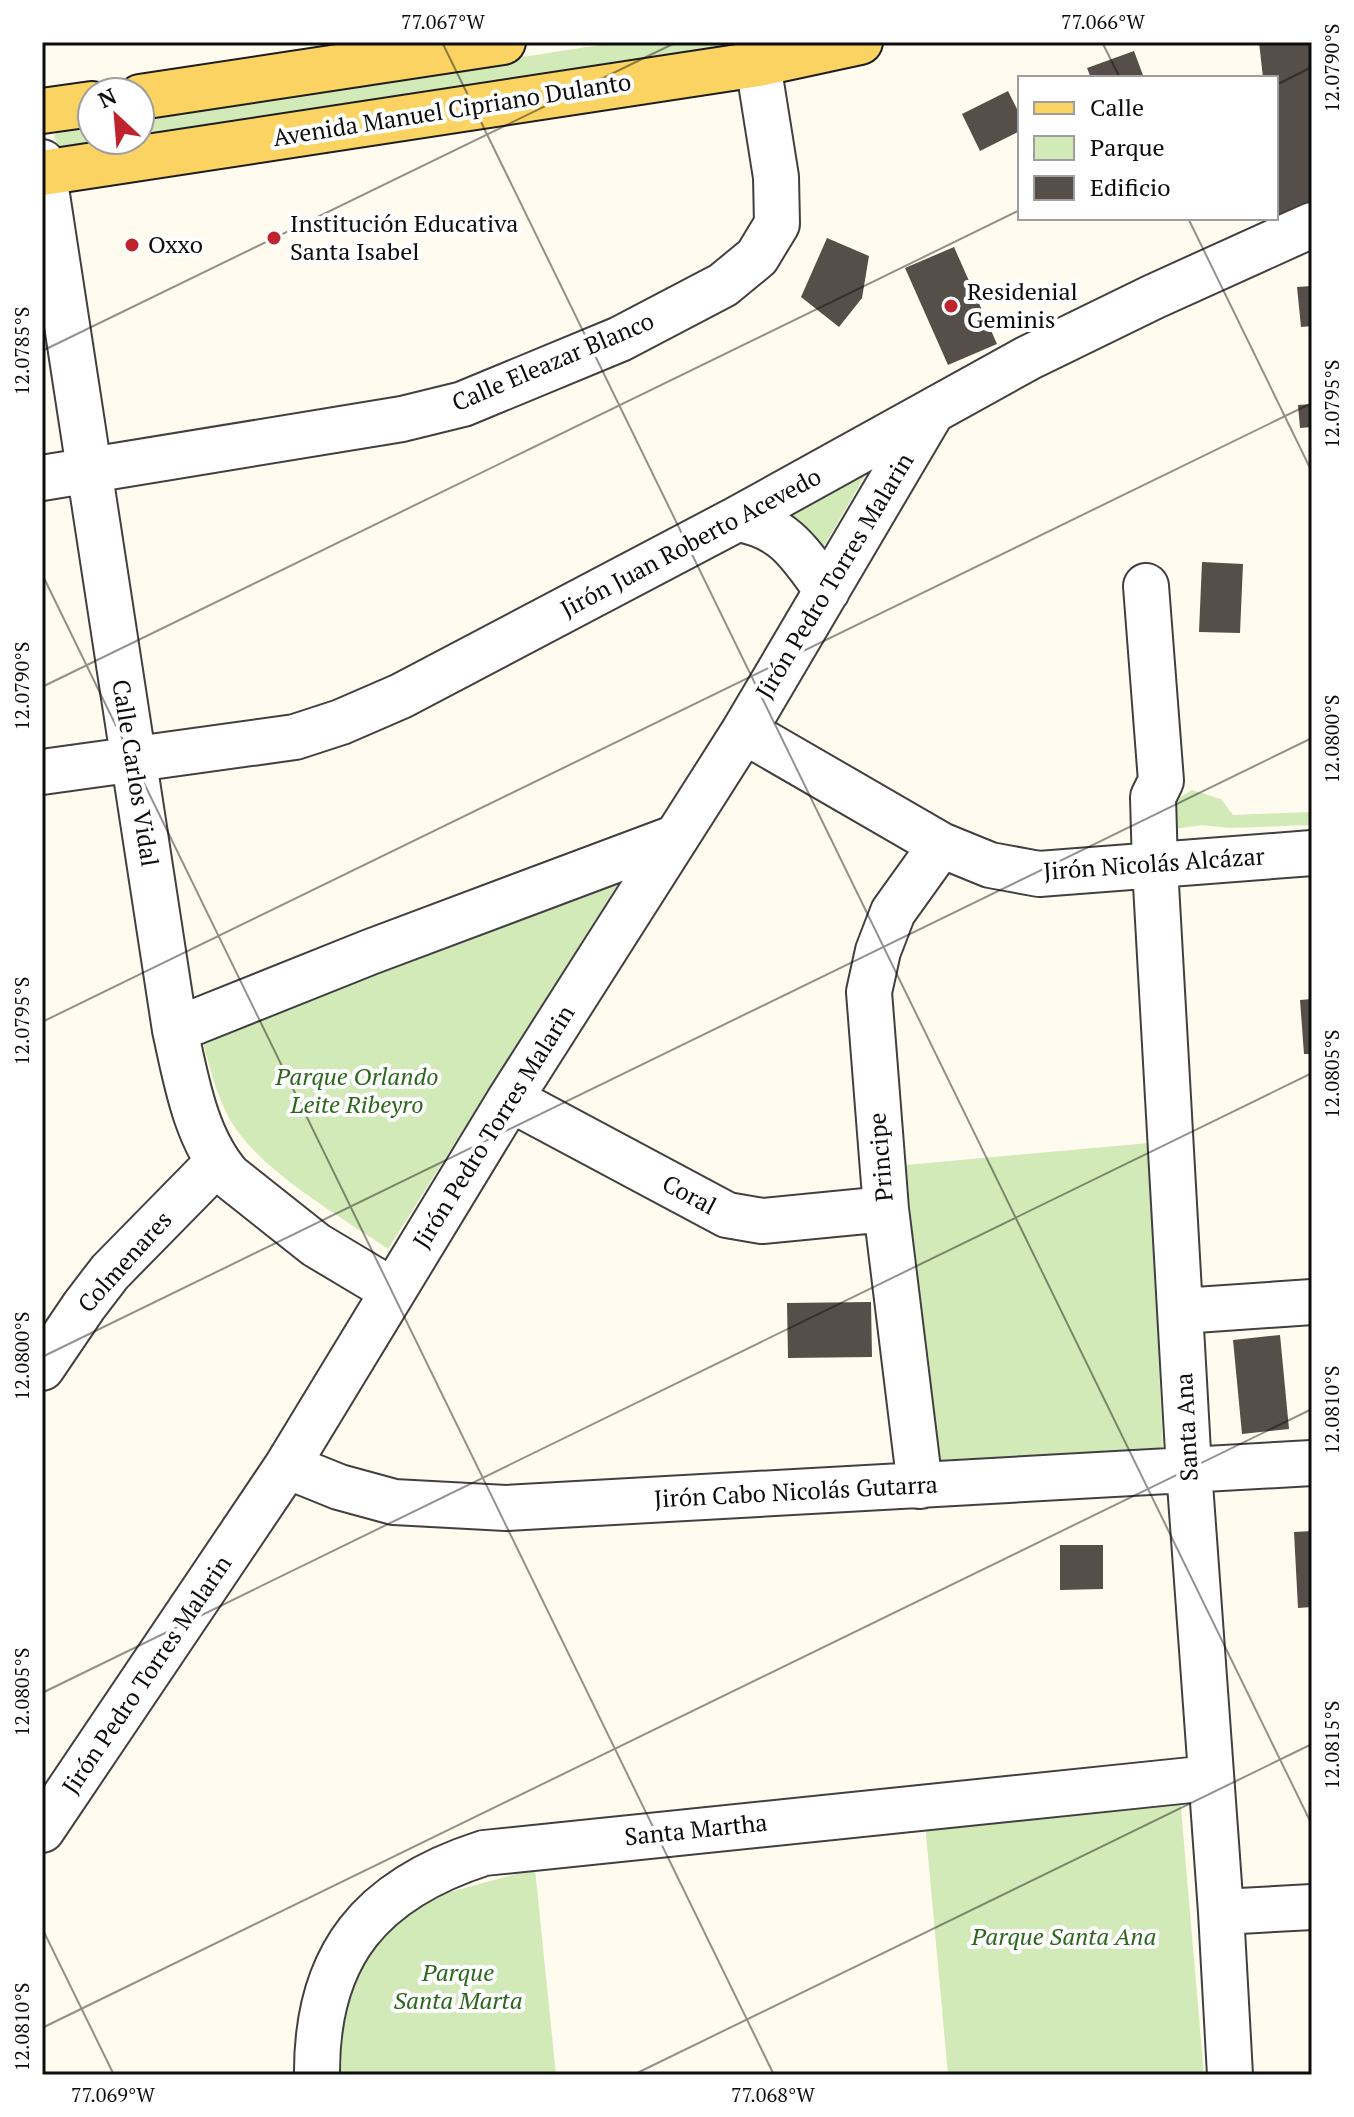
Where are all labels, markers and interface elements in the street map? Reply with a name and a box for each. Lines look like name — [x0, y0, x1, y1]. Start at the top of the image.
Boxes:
text: 77.067°W — [401, 8, 485, 35]
text: 77.066°W — [1061, 8, 1145, 35]
text: 12.0790°S — [1318, 24, 1345, 112]
street label: Avenida Manuel Cipriano Dulanto — [271, 65, 633, 153]
north arrow — [76, 76, 156, 156]
legend — [1018, 76, 1278, 220]
text: N — [93, 81, 121, 114]
text: Calle — [1090, 91, 1144, 123]
text: Parque — [1090, 131, 1165, 163]
text: Edificio — [1090, 171, 1171, 203]
place label: Institución Educativa Santa Isabel — [290, 207, 518, 267]
place label: Oxxo — [148, 228, 203, 260]
marker: Institución Educativa Santa Isabel — [265, 229, 283, 247]
marker: Oxxo — [123, 236, 141, 254]
place label: Residenial Geminis — [967, 275, 1078, 335]
marker: Residenial Geminis — [942, 297, 960, 315]
street label: Calle Eleazar Blanco — [447, 304, 659, 418]
text: 12.0785°S — [8, 307, 35, 395]
text: 12.0795°S — [1318, 360, 1345, 448]
street label: Jirón Pedro Torres Malarin — [748, 447, 920, 704]
street label: Jirón Juan Roberto Acevedo — [555, 460, 826, 624]
text: 12.0790°S — [8, 642, 35, 730]
street label: Calle Carlos Vidal — [105, 677, 167, 869]
text: 12.0800°S — [1318, 695, 1345, 783]
street label: Jirón Nicolás Alcázar — [1042, 839, 1266, 887]
text: 12.0795°S — [8, 977, 35, 1065]
street label: Jirón Pedro Torres Malarin — [405, 999, 581, 1254]
text: 12.0805°S — [1318, 1030, 1345, 1118]
park label: Parque Orlando Leite Ribeyro — [275, 1060, 438, 1120]
street label: Principe — [860, 1111, 900, 1203]
street label: Coral — [657, 1167, 722, 1222]
street label: Colmenares — [70, 1204, 178, 1319]
text: 12.0800°S — [8, 1312, 35, 1400]
text: 12.0810°S — [1318, 1366, 1345, 1454]
street label: Santa Ana — [1167, 1372, 1205, 1482]
street label: Jirón Cabo Nicolás Gutarra — [653, 1468, 939, 1514]
street label: Jirón Pedro Torres Malarin — [54, 1549, 238, 1800]
text: 12.0805°S — [8, 1648, 35, 1736]
text: 12.0815°S — [1318, 1701, 1345, 1789]
street label: Santa Martha — [623, 1806, 769, 1852]
park label: Parque Santa Ana — [971, 1920, 1156, 1952]
park label: Parque Santa Marta — [393, 1956, 523, 2016]
text: 12.0810°S — [8, 1983, 35, 2071]
text: 77.069°W — [71, 2081, 155, 2108]
text: 77.068°W — [731, 2081, 815, 2108]

